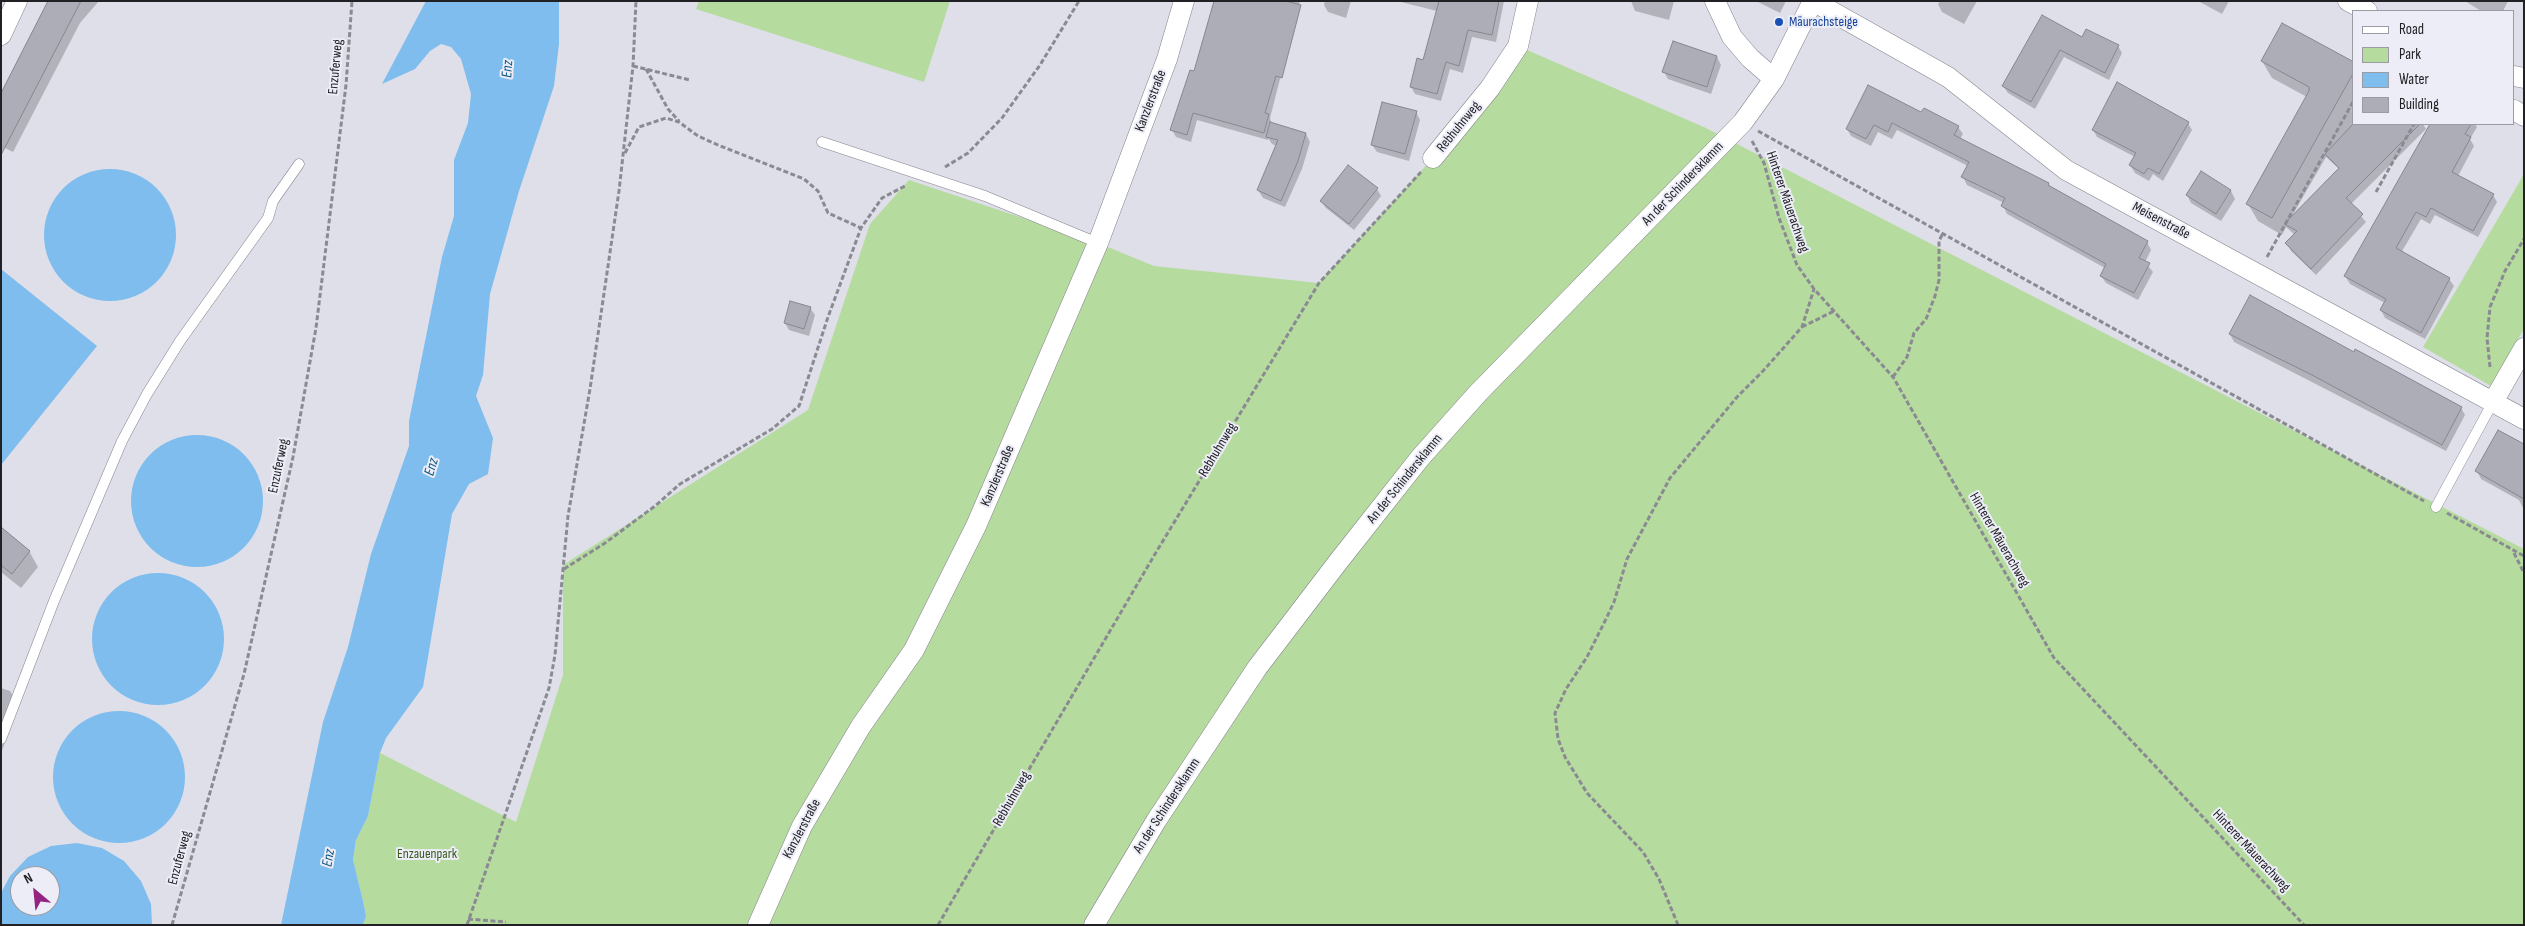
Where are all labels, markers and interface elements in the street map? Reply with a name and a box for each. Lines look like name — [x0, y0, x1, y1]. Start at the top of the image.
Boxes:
legend — [2352, 10, 2515, 125]
place label: Mäurachsteige — [1789, 14, 1858, 30]
marker: Mäurachsteige — [1773, 16, 1785, 28]
text: Road — [2399, 20, 2424, 39]
street label: Enzuferweg — [325, 39, 347, 95]
text: Park — [2399, 45, 2421, 64]
water label: Enz — [499, 60, 517, 78]
street label: Kanzlerstraße — [1132, 68, 1170, 134]
text: Water — [2399, 70, 2429, 89]
text: Building — [2399, 95, 2439, 114]
street label: Rebhuhnweg — [1433, 98, 1485, 156]
street label: An der Schindersklamm — [1639, 139, 1727, 229]
street label: Hinterer Mäuerachweg — [1762, 149, 1812, 255]
street label: Meisenstraße — [2129, 199, 2193, 243]
street label: Rebhuhnweg — [1195, 420, 1241, 480]
street label: An der Schindersklamm — [1364, 431, 1446, 527]
street label: Enzuferweg — [265, 437, 293, 495]
street label: Kanzlerstraße — [978, 443, 1018, 509]
water label: Enz — [421, 456, 443, 478]
street label: Hinterer Mäuerachweg — [1965, 490, 2033, 590]
street label: An der Schindersklamm — [1130, 755, 1204, 857]
street label: Rebhuhnweg — [990, 769, 1034, 829]
street label: Kanzlerstraße — [779, 796, 825, 862]
street label: Hinterer Mäuerachweg — [2209, 806, 2293, 896]
street label: Enzuferweg — [165, 829, 195, 887]
park label: Enzauenpark — [397, 846, 457, 862]
water label: Enz — [319, 848, 339, 868]
north arrow — [10, 866, 60, 916]
text: N — [21, 869, 35, 887]

